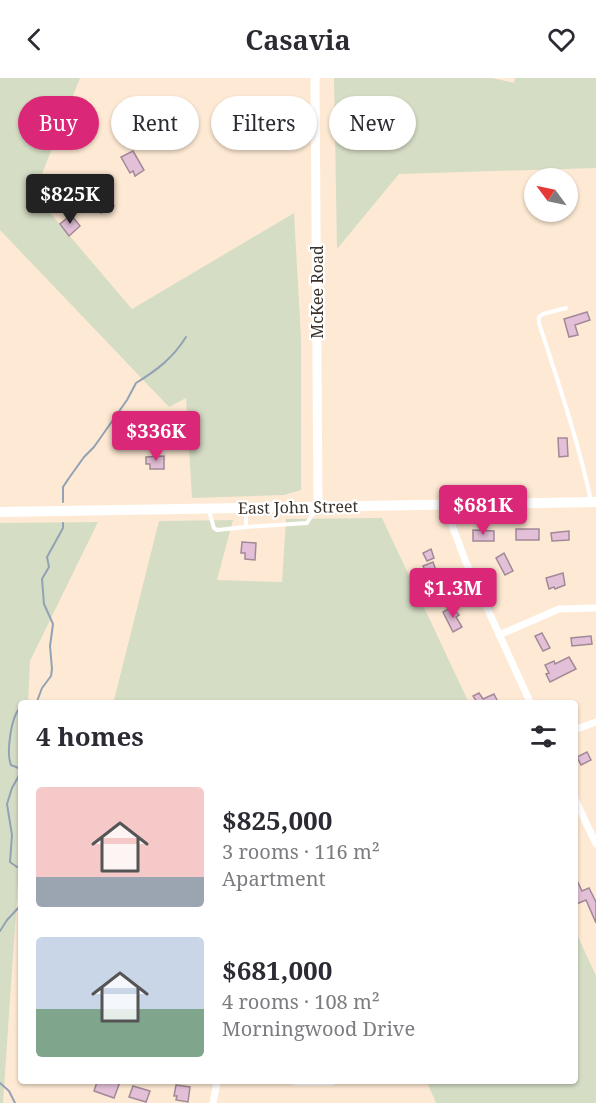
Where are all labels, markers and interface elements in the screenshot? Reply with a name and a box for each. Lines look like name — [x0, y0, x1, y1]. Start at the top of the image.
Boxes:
text: Casavia — [245, 21, 351, 58]
icon: back — [18, 23, 51, 56]
icon: heart — [545, 23, 578, 56]
chip: Buy — [18, 96, 99, 150]
chip: Rent — [111, 96, 199, 150]
chip: Filters — [211, 96, 317, 150]
chip: New — [329, 96, 416, 150]
north arrow — [524, 168, 578, 222]
map controls — [524, 168, 578, 222]
pin: $825K — [28, 174, 112, 225]
text: $825K — [40, 180, 100, 207]
street label: McKee Road — [306, 245, 328, 339]
pin: $336K — [114, 411, 198, 462]
text: $336K — [126, 417, 186, 444]
pin: $681K — [441, 485, 525, 536]
text: $681K — [453, 491, 513, 518]
street label: East John Street — [238, 495, 359, 519]
pin: $1.3M — [411, 568, 495, 619]
text: $1.3M — [424, 574, 482, 601]
text: 4 homes — [36, 718, 144, 754]
icon: filters — [527, 720, 560, 753]
text: $825,000 — [222, 802, 332, 838]
icon: home — [84, 811, 156, 883]
text: 3 rooms · 116 m² — [222, 838, 380, 865]
text: Apartment — [222, 865, 326, 892]
text: $681,000 — [222, 952, 332, 988]
icon: home — [84, 961, 156, 1033]
text: 4 rooms · 108 m² — [222, 988, 380, 1015]
text: Morningwood Drive — [222, 1015, 415, 1042]

